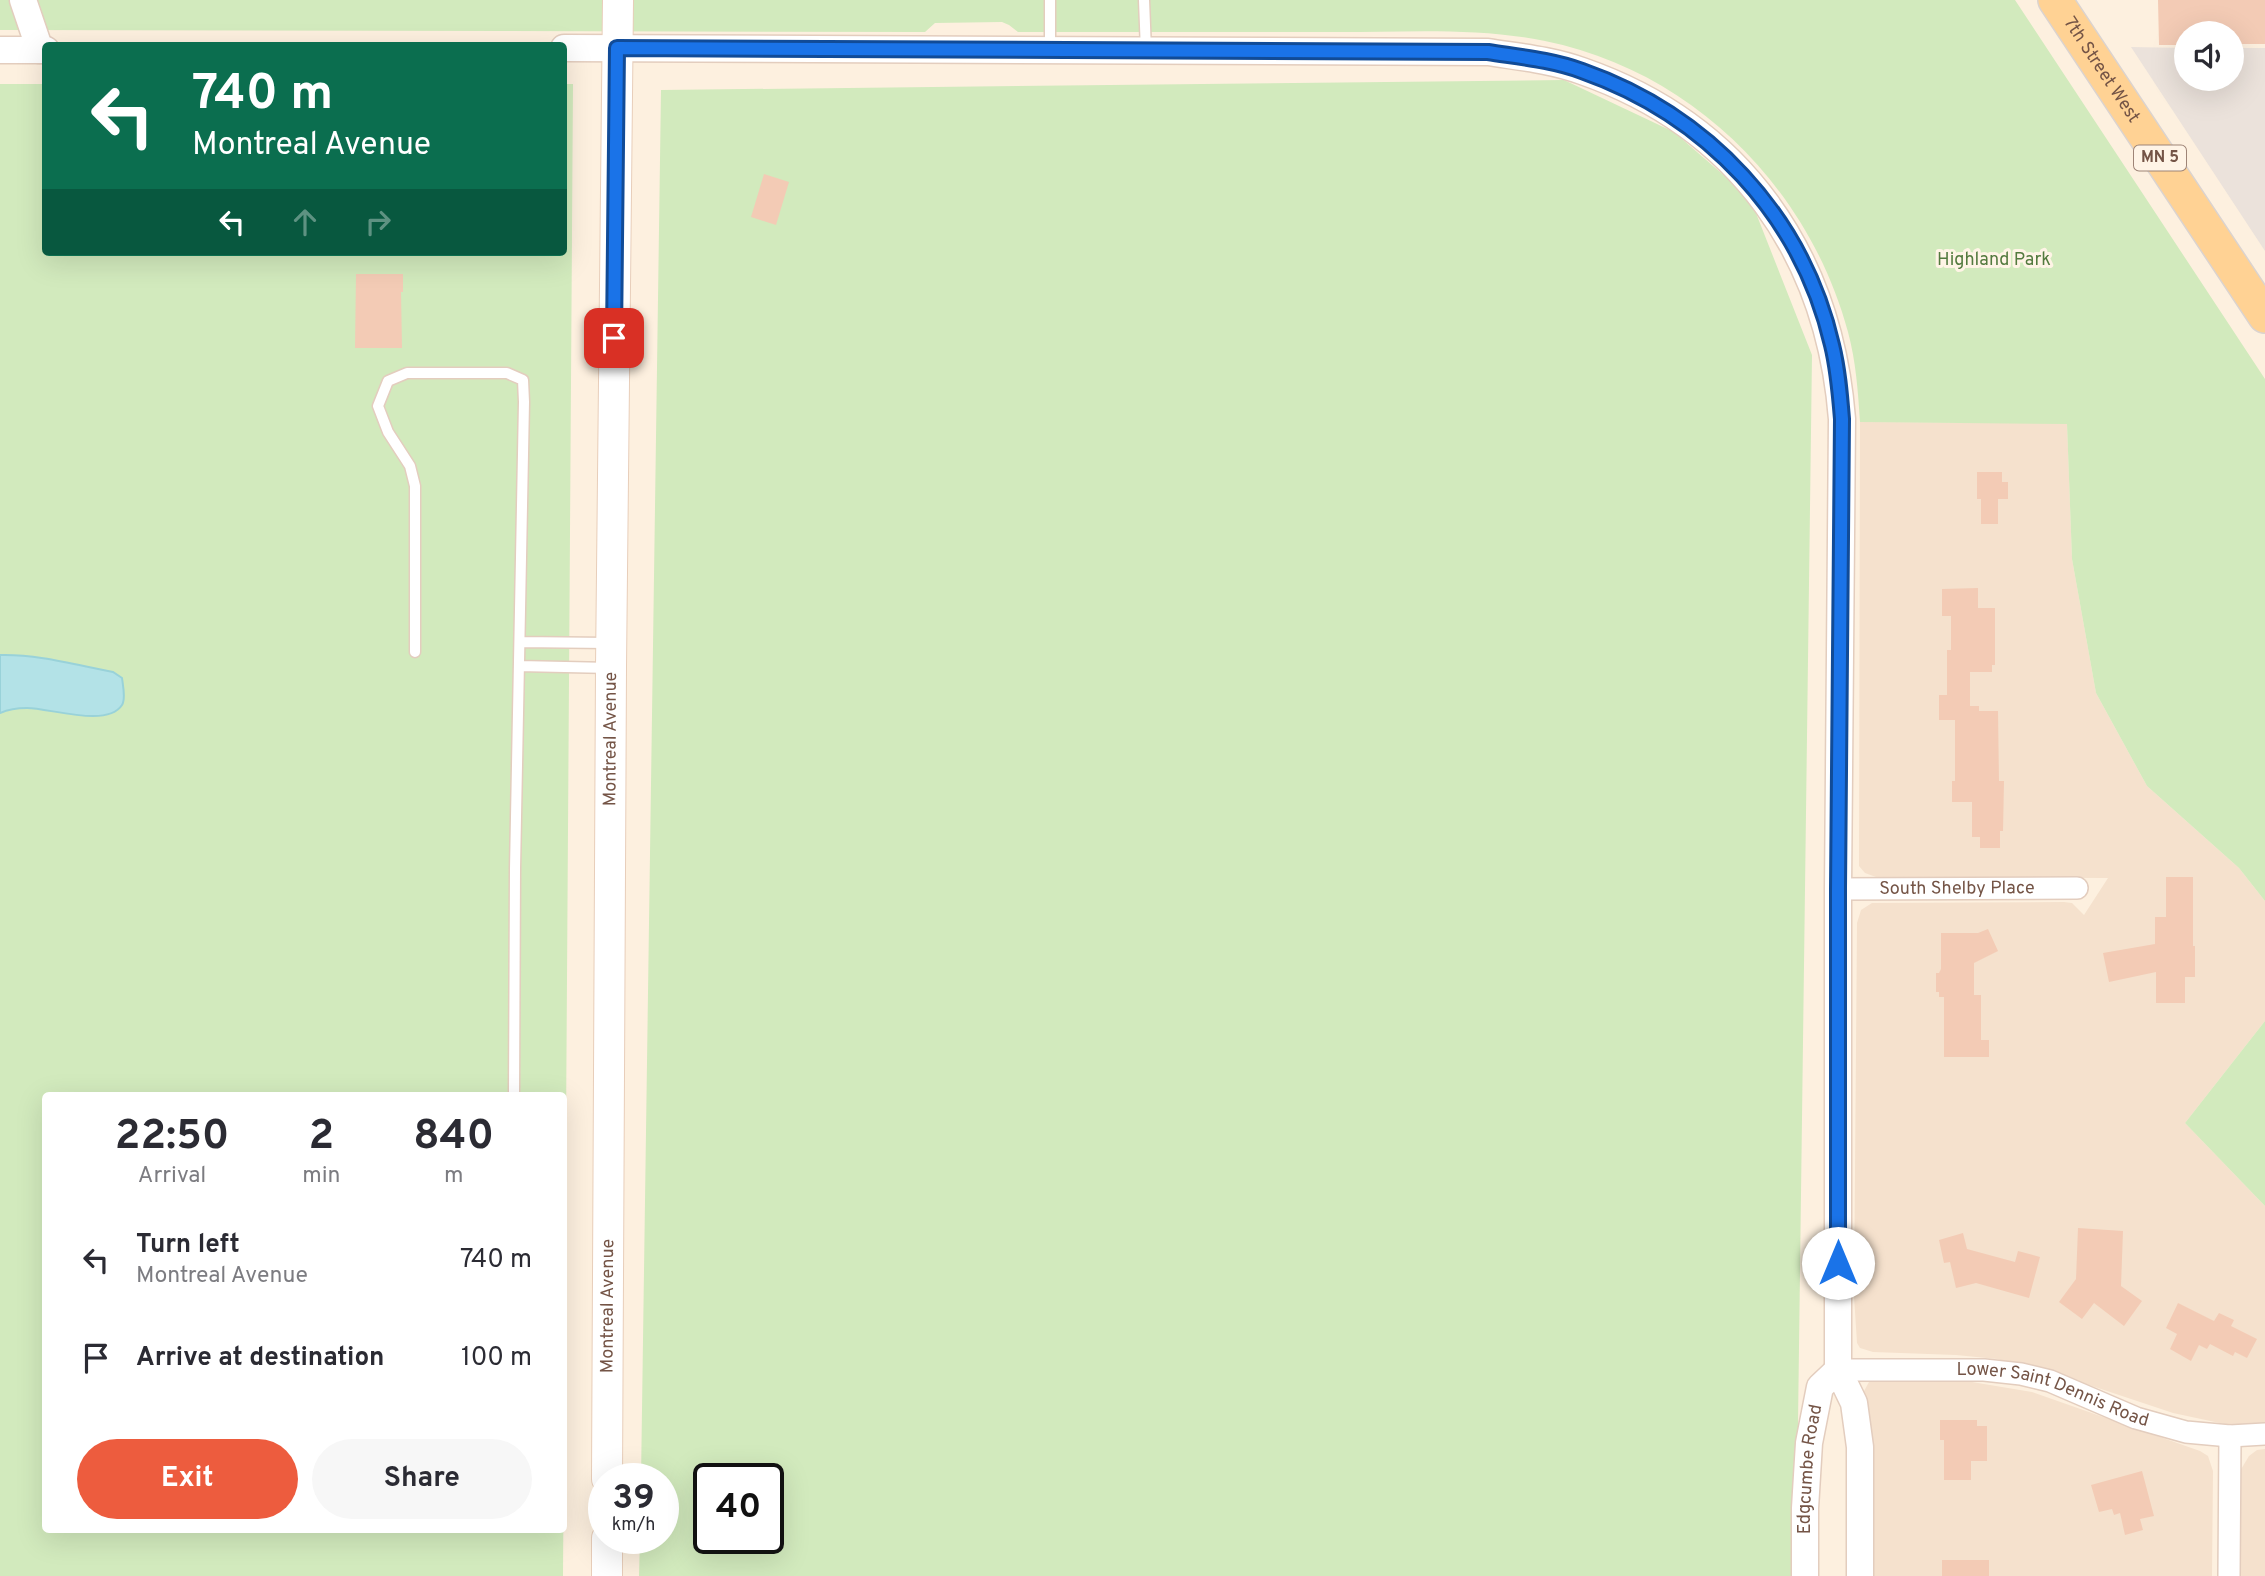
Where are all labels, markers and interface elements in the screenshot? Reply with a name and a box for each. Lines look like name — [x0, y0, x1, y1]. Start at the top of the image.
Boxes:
street label: 7th Street West — [2058, 13, 2145, 127]
map controls — [2174, 21, 2244, 91]
button: sound — [2174, 21, 2244, 91]
text: 740 m — [192, 65, 333, 127]
icon: left — [77, 70, 168, 161]
text: Montreal Avenue — [192, 126, 431, 166]
road number: MN 5 — [2134, 146, 2186, 170]
icon: left — [213, 203, 251, 241]
icon: ahead — [286, 203, 324, 241]
icon: right — [359, 203, 397, 241]
park label: Highland Park — [1937, 249, 2051, 272]
pin — [584, 308, 644, 368]
icon: arrive — [595, 319, 633, 357]
street label: Montreal Avenue — [599, 672, 622, 806]
street label: South Shelby Place — [1879, 877, 2035, 900]
text: 22:50 — [115, 1111, 229, 1164]
text: 2 — [309, 1111, 334, 1164]
text: 840 — [413, 1111, 494, 1164]
text: Arrival — [138, 1162, 206, 1191]
text: min — [302, 1162, 340, 1191]
text: m — [444, 1162, 463, 1191]
position arrow — [1801, 1226, 1875, 1300]
text: Turn left — [136, 1229, 240, 1262]
street label: Montreal Avenue — [596, 1239, 620, 1373]
icon: left — [77, 1241, 115, 1279]
text: 740 m — [460, 1244, 532, 1277]
text: Montreal Avenue — [136, 1262, 308, 1291]
icon: arrive — [77, 1339, 115, 1377]
text: Arrive at destination — [136, 1342, 384, 1375]
text: 100 m — [461, 1342, 532, 1375]
street label: Lower Saint Dennis Road — [1957, 1359, 2151, 1433]
street label: Edgcumbe Road — [1794, 1402, 1828, 1534]
button: Exit — [77, 1439, 298, 1519]
button: Share — [312, 1439, 532, 1519]
speed limit sign: 40 — [693, 1463, 784, 1554]
text: 39 — [612, 1477, 655, 1521]
text: km/h — [612, 1514, 655, 1537]

